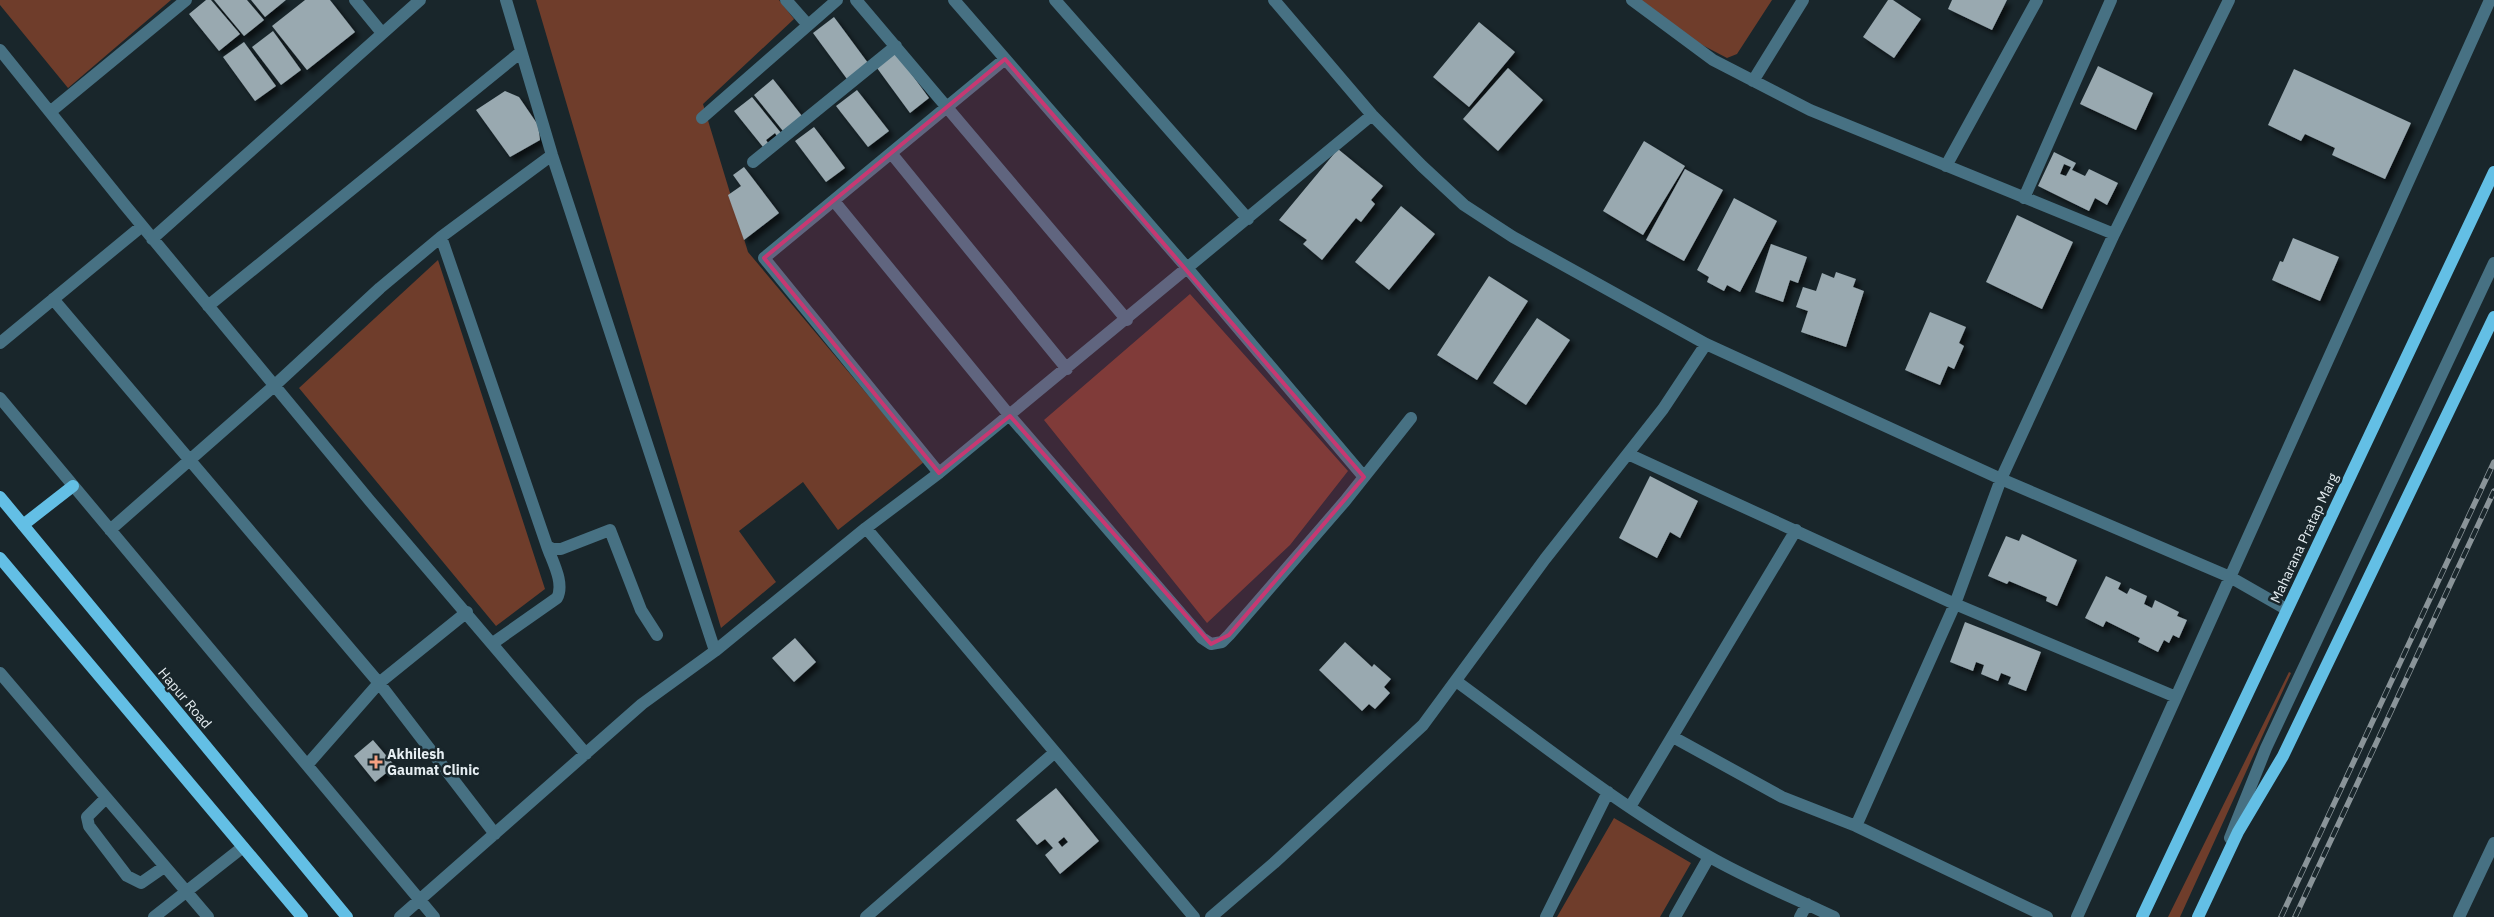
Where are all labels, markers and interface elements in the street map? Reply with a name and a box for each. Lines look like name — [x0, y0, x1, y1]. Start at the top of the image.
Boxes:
street label: Maharana Pratap Marg — [2266, 470, 2342, 606]
street label: Hapur Road — [154, 664, 216, 732]
place label: Akhilesh Gaumat Clinic — [387, 745, 479, 779]
marker: Akhilesh Gaumat Clinic — [369, 755, 383, 769]

